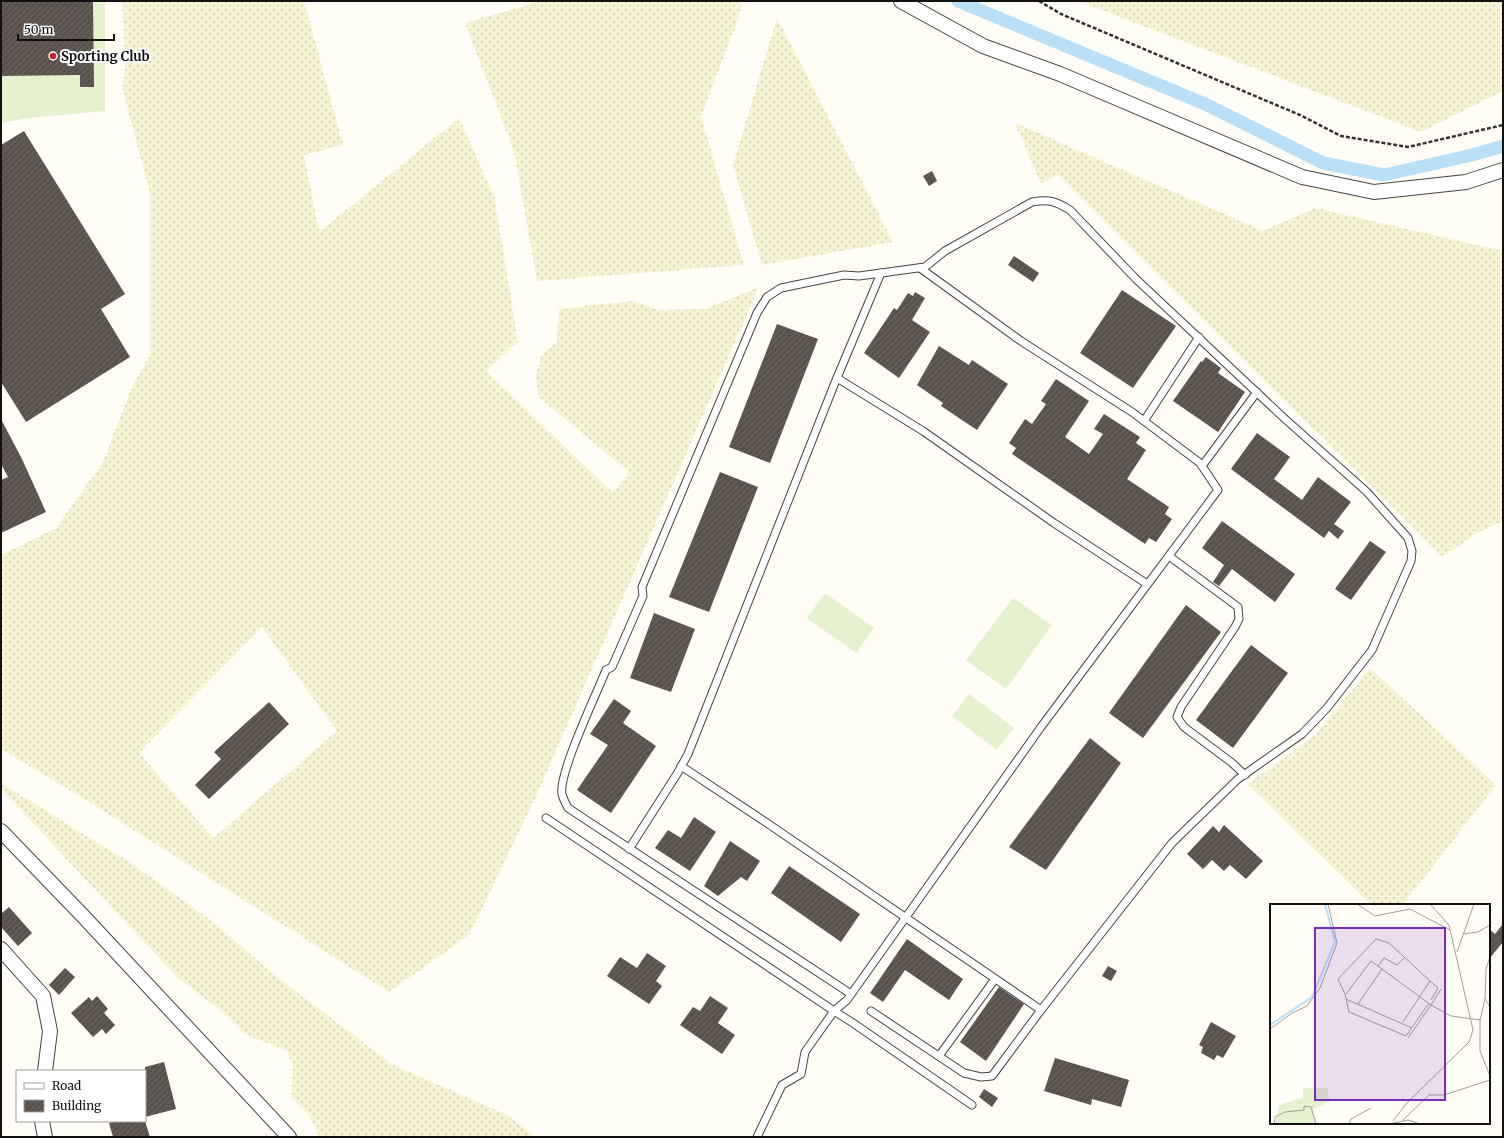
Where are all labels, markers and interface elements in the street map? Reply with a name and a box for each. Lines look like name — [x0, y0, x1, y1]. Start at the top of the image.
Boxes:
scale bar — [18, 16, 114, 42]
text: 50 m — [24, 22, 53, 37]
place label: Sporting Club — [61, 48, 149, 65]
marker: Sporting Club — [48, 51, 58, 61]
inset map — [1270, 904, 1490, 1124]
legend — [16, 1070, 146, 1122]
text: Road — [52, 1078, 81, 1093]
text: Building — [52, 1098, 102, 1113]

